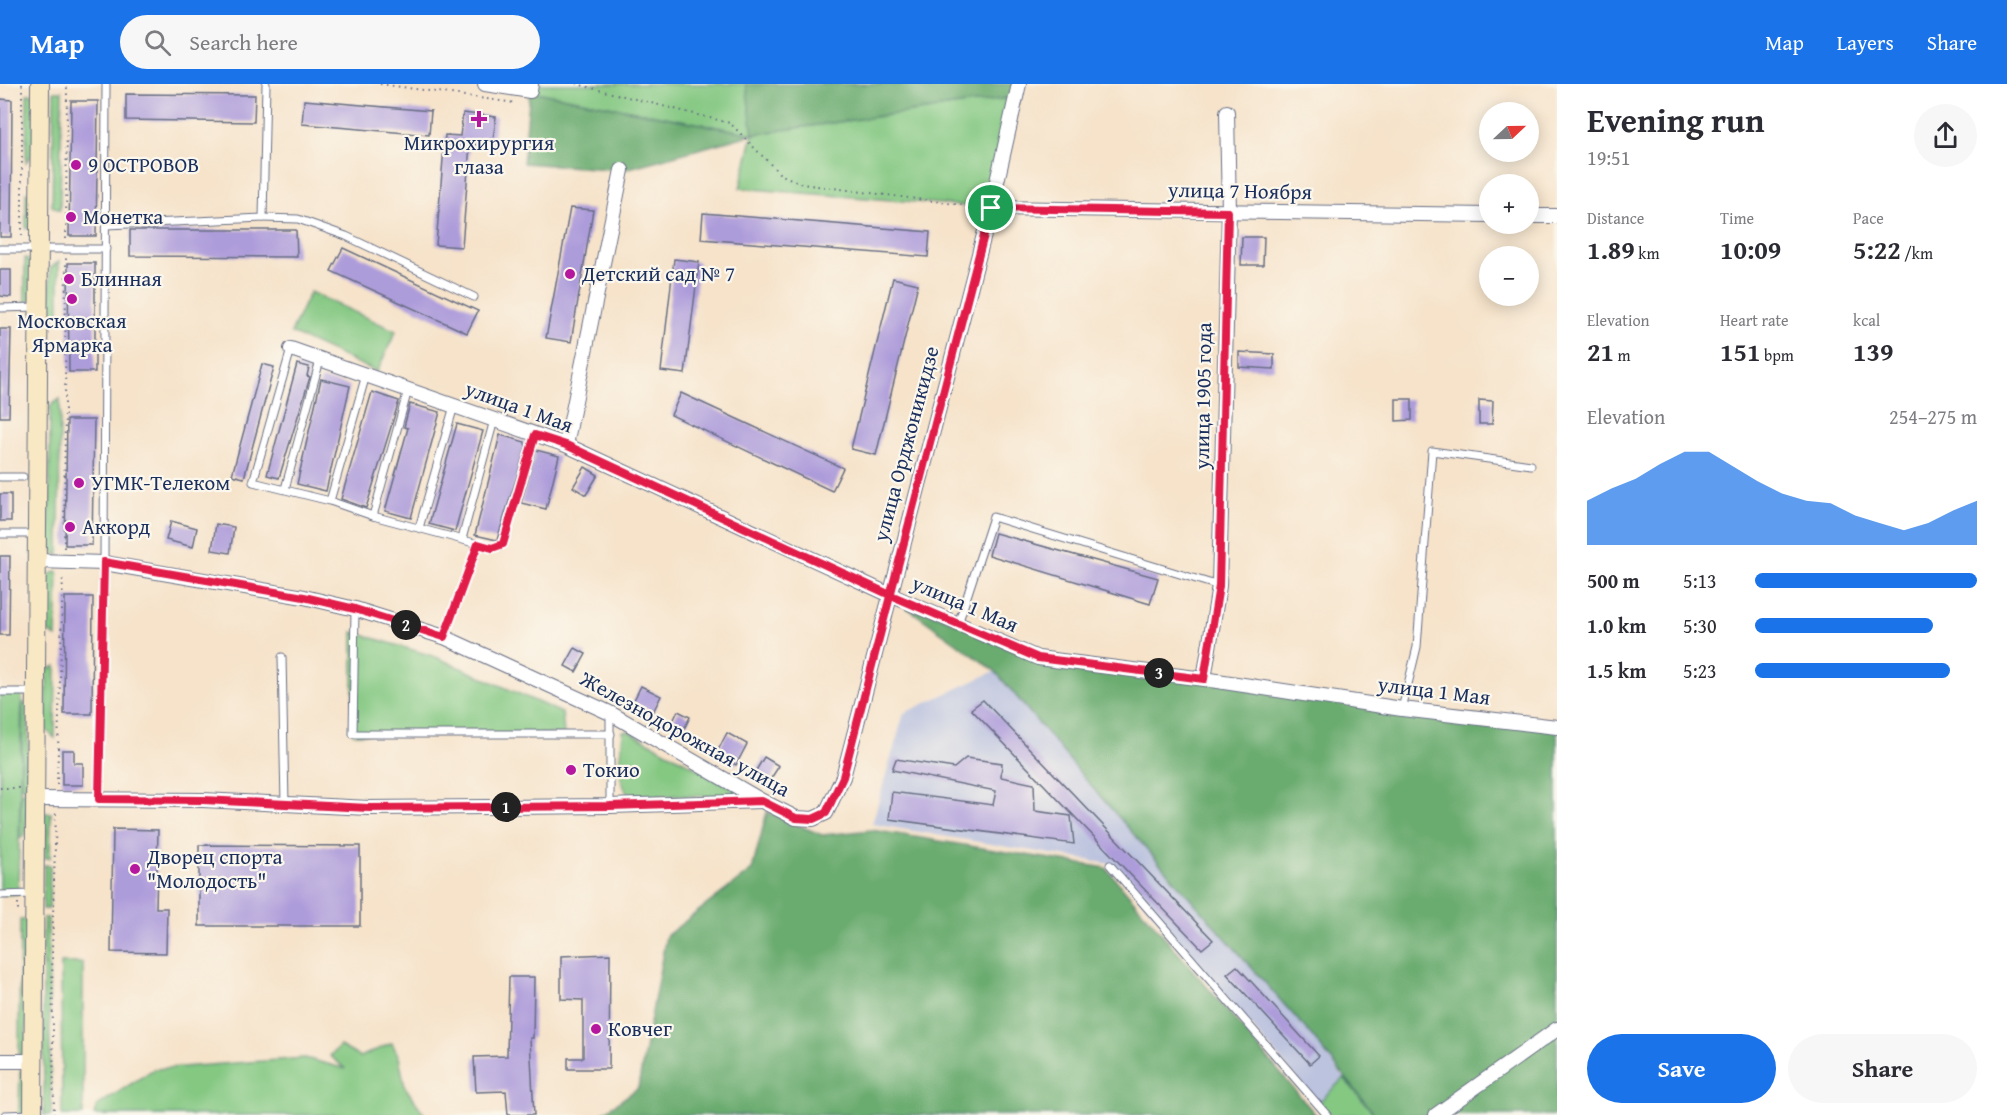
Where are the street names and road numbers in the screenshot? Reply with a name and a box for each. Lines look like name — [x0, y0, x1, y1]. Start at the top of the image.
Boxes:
street label: улица 7 Ноября — [1167, 174, 1313, 207]
street label: улица 1905 года — [1186, 322, 1219, 471]
street label: улица Орджоникидзе — [864, 342, 947, 546]
street label: улица 1 Мая — [460, 372, 578, 441]
street label: улица 1 Мая — [906, 567, 1024, 640]
street label: Железнодорожная улица — [574, 662, 796, 804]
street label: улица 1 Мая — [1375, 668, 1492, 713]

